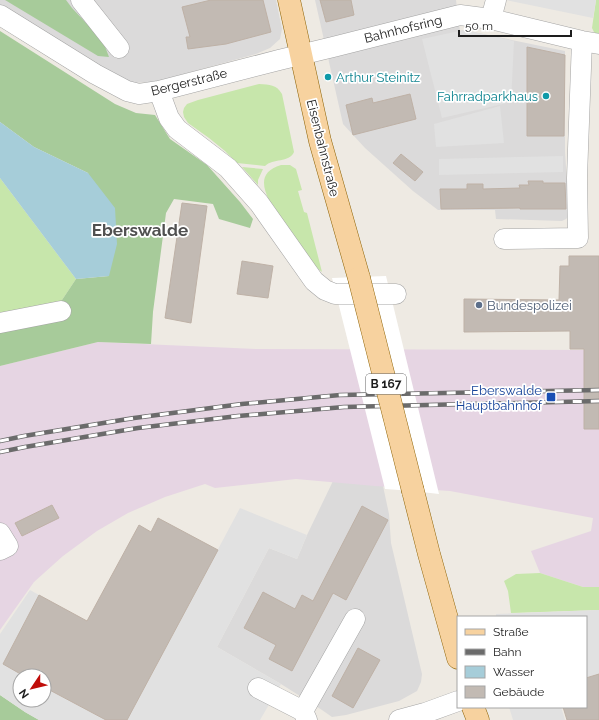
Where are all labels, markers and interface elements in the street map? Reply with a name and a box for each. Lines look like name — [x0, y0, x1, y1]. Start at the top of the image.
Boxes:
street label: Bahnhofsring — [363, 12, 443, 46]
scale bar — [459, 12, 571, 38]
text: 50 m — [465, 19, 493, 33]
street label: Bergerstraße — [149, 65, 229, 99]
place label: Arthur Steinitz — [336, 70, 420, 85]
marker: Arthur Steinitz — [323, 72, 333, 82]
place label: Fahrradparkhaus — [437, 89, 538, 104]
marker: Fahrradparkhaus — [541, 91, 551, 101]
street label: Eisenbahnstraße — [304, 98, 342, 198]
district label: Eberswalde — [92, 220, 188, 240]
place label: Bundespolizei — [487, 298, 572, 313]
marker: Bundespolizei — [474, 300, 484, 310]
road number: B 167 — [366, 374, 406, 394]
place label: Eberswalde Hauptbahnhof — [456, 383, 543, 413]
marker: Eberswalde Hauptbahnhof — [545, 391, 557, 403]
legend — [457, 616, 587, 708]
text: Straße — [493, 625, 529, 639]
text: Bahn — [493, 645, 522, 659]
text: Wasser — [493, 665, 535, 679]
north arrow — [12, 668, 52, 708]
text: Gebäude — [493, 685, 544, 699]
text: N — [16, 686, 32, 701]

